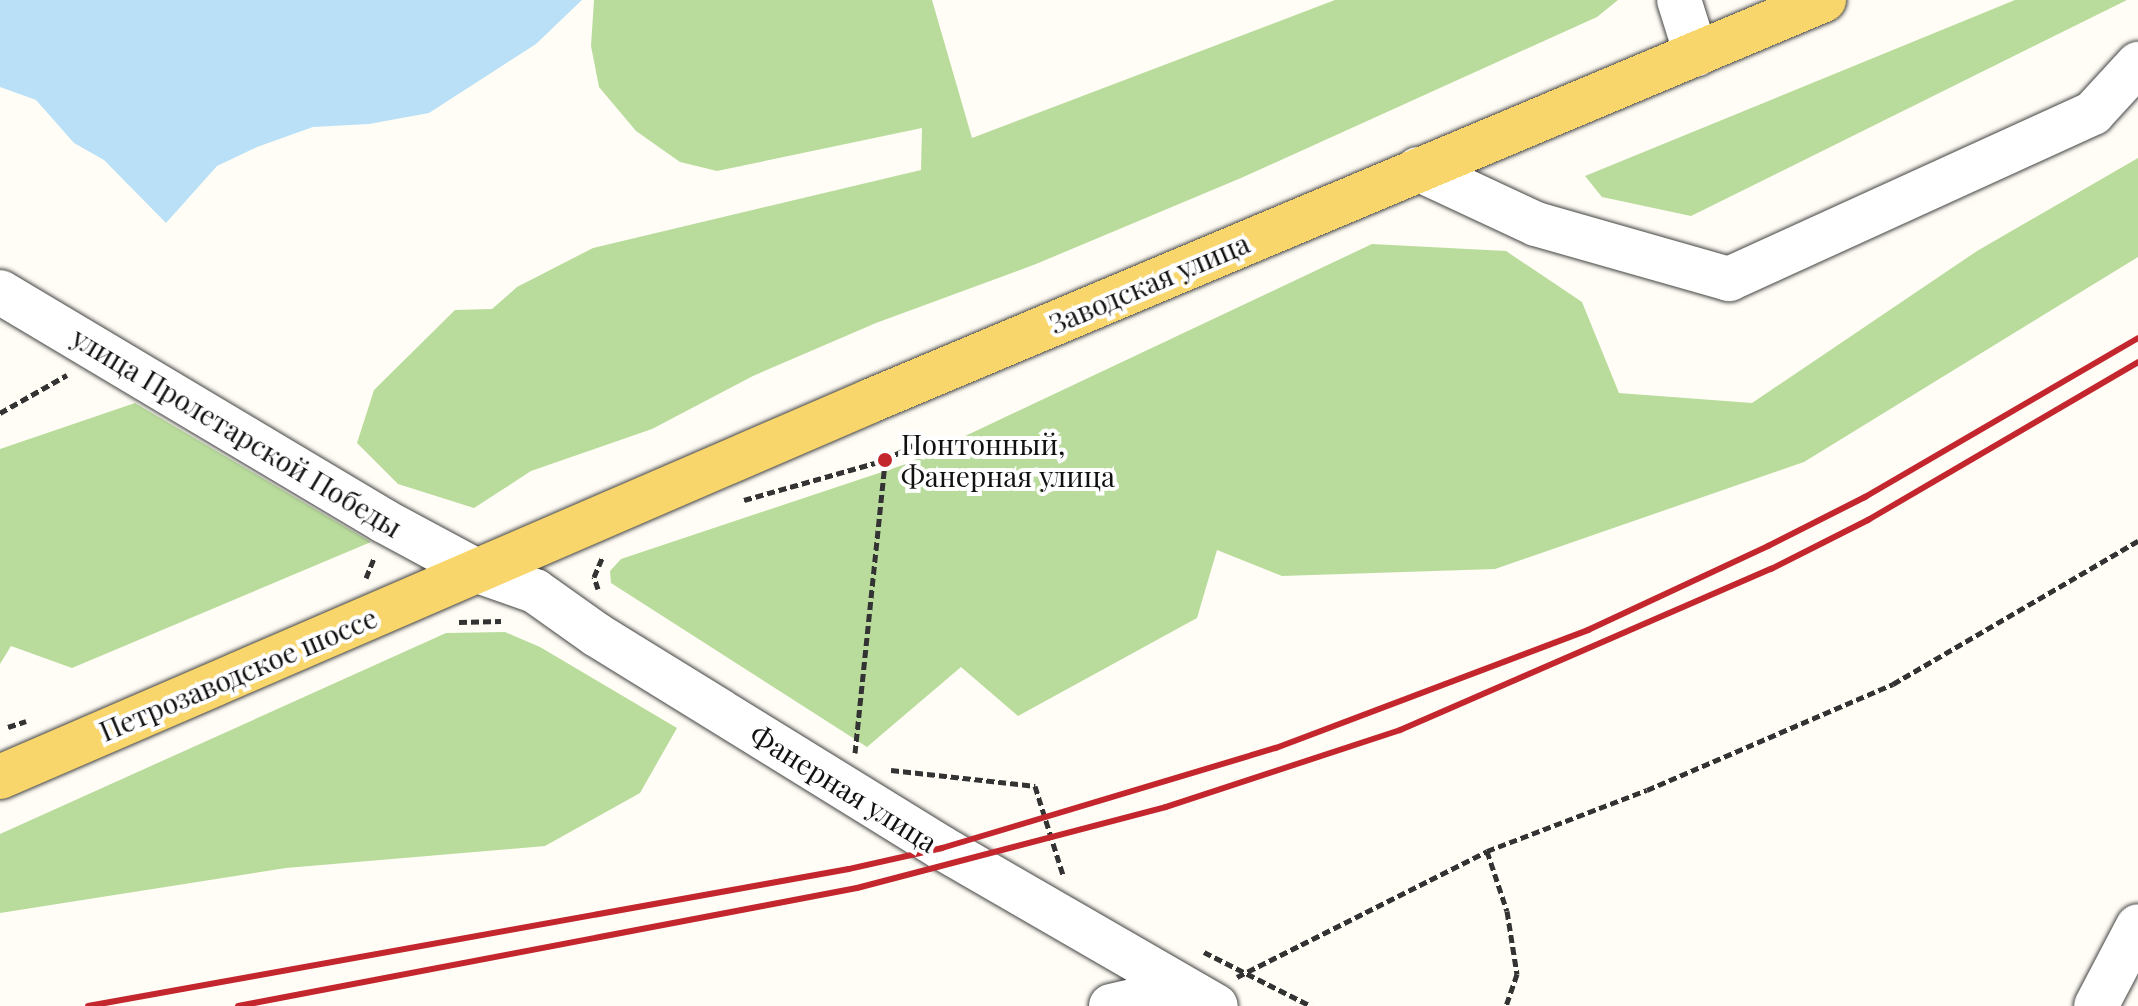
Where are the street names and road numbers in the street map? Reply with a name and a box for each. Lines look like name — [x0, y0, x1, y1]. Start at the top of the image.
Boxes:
street label: Заводская улица — [1044, 226, 1254, 340]
street label: улица Пролетарской Победы — [66, 320, 408, 544]
street label: Петрозаводское шоссе — [94, 600, 382, 748]
street label: Фанерная улица — [744, 717, 944, 859]

